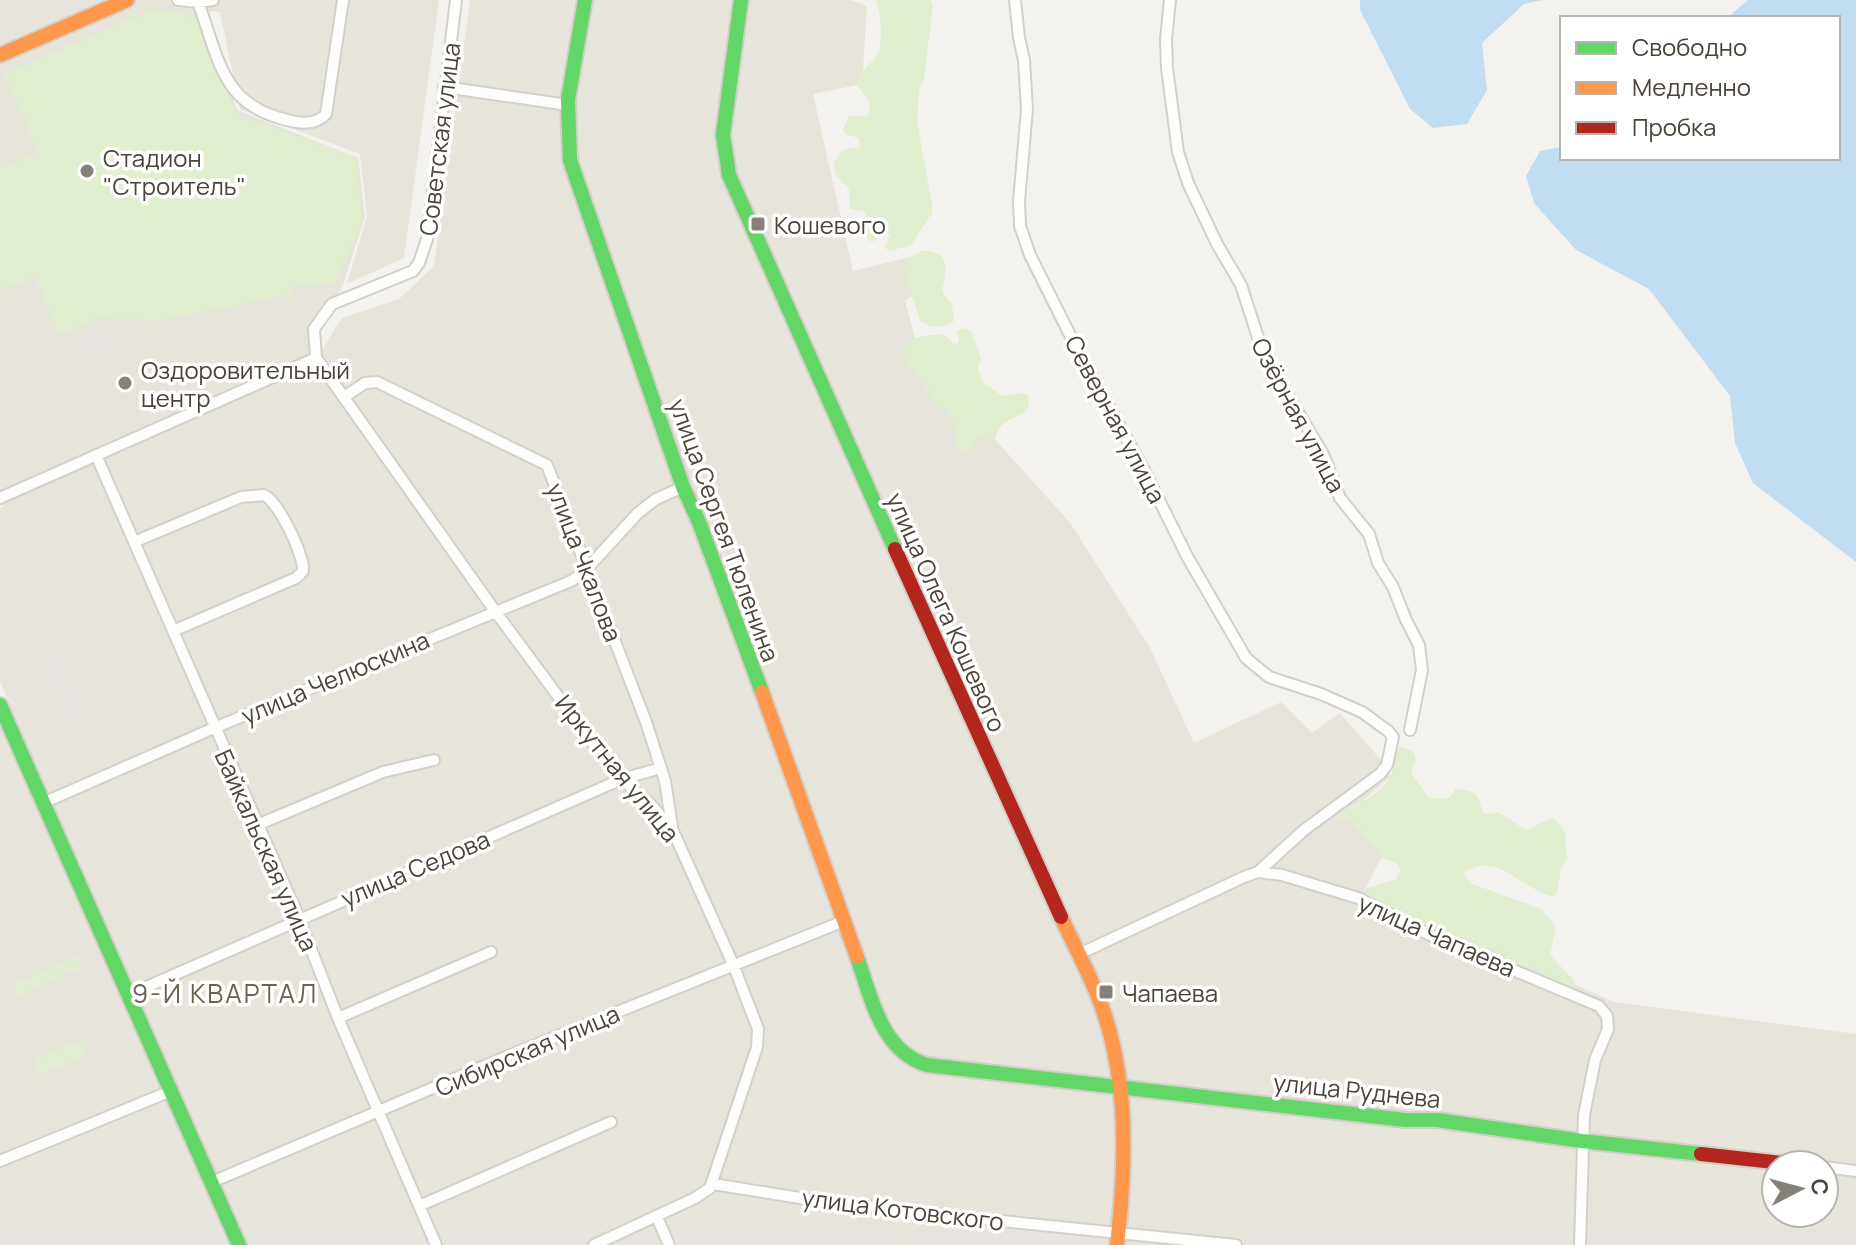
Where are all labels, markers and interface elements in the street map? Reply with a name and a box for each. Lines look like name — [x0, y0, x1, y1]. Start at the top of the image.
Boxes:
legend — [1560, 16, 1840, 160]
text: Свободно — [1632, 30, 1747, 63]
street label: Советская улица — [411, 41, 467, 237]
text: Медленно — [1632, 70, 1751, 103]
text: Пробка — [1632, 110, 1716, 143]
place label: Стадион "Строитель" — [103, 141, 246, 202]
marker: Стадион "Строитель" — [78, 162, 96, 180]
place label: Кошевого — [774, 208, 886, 241]
marker: Кошевого — [749, 215, 767, 233]
street label: Северная улица — [1058, 329, 1174, 509]
street label: Озёрная улица — [1244, 332, 1354, 498]
place label: Оздоровительный центр — [141, 353, 350, 414]
marker: Оздоровительный центр — [116, 374, 134, 392]
street label: улица Сергея Тюленина — [662, 394, 788, 666]
street label: улица Чкалова — [540, 478, 630, 646]
street label: улица Олега Кошевого — [879, 487, 1015, 737]
street label: улица Челюскина — [236, 622, 434, 732]
street label: Иркутная улица — [548, 687, 688, 849]
street label: Байкальская улица — [208, 744, 326, 956]
street label: улица Седова — [336, 822, 494, 914]
street label: улица Чапаева — [1353, 886, 1521, 984]
district label: 9-Й КВАРТАЛ — [132, 975, 318, 1011]
place label: Чапаева — [1122, 976, 1218, 1009]
marker: Чапаева — [1097, 983, 1115, 1001]
street label: Сибирская улица — [430, 996, 624, 1104]
street label: улица Руднева — [1272, 1065, 1442, 1115]
north arrow — [1760, 1149, 1840, 1229]
text: С — [1804, 1177, 1836, 1197]
street label: улица Котовского — [800, 1180, 1006, 1238]

